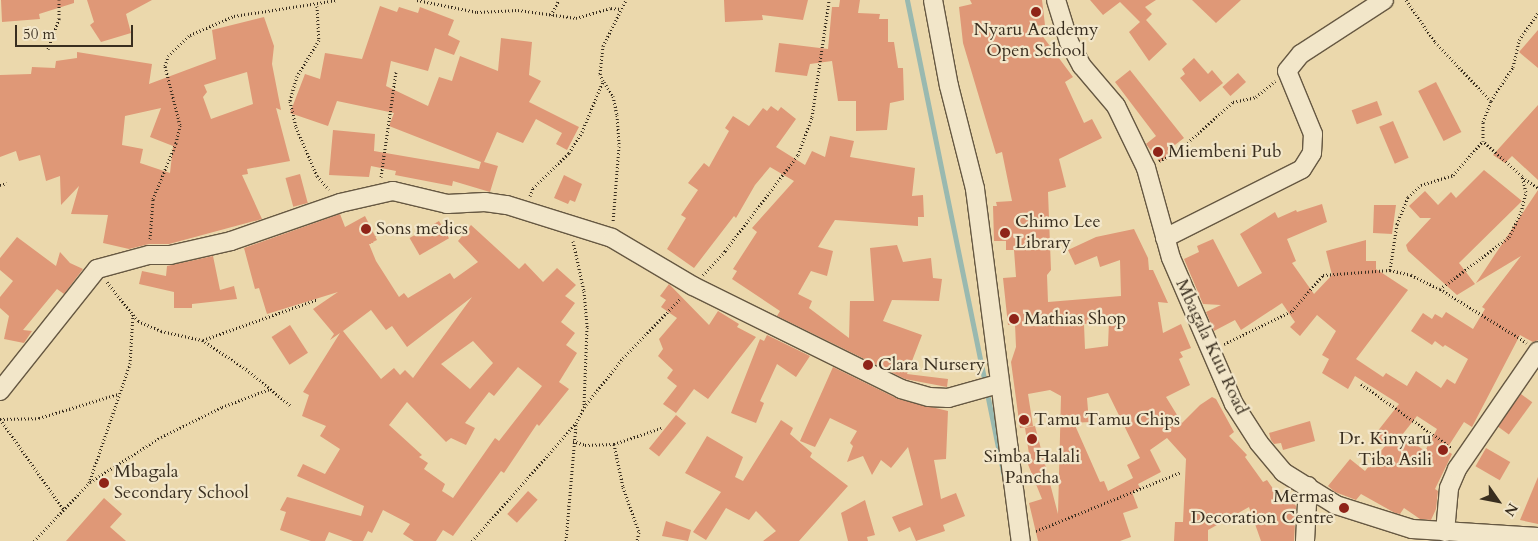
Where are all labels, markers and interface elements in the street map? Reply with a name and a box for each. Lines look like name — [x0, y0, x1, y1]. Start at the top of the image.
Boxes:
marker: Nyaru Academy Open School — [1030, 6, 1042, 18]
scale bar — [18, 15, 135, 47]
place label: Nyaru Academy Open School — [973, 20, 1099, 62]
text: 50 m — [23, 24, 55, 44]
place label: Miembeni Pub — [1168, 141, 1282, 163]
marker: Miembeni Pub — [1152, 146, 1164, 158]
place label: Chimo Lee Library — [1015, 212, 1101, 254]
place label: Sons medics — [376, 218, 468, 240]
marker: Sons medics — [360, 223, 372, 235]
marker: Chimo Lee Library — [999, 227, 1011, 239]
street label: Mbagala Kuu Road — [1170, 276, 1252, 418]
place label: Mathias Shop — [1024, 308, 1126, 330]
marker: Mathias Shop — [1008, 313, 1020, 325]
place label: Clara Nursery — [878, 354, 985, 376]
marker: Clara Nursery — [862, 359, 874, 371]
place label: Tamu Tamu Chips — [1034, 409, 1180, 431]
marker: Tamu Tamu Chips — [1018, 414, 1030, 426]
place label: Dr. Kinyaru Tiba Asili — [1339, 429, 1432, 472]
marker: Simba Halali Pancha — [1026, 433, 1038, 445]
marker: Dr. Kinyaru Tiba Asili — [1436, 443, 1450, 457]
place label: Simba Halali Pancha — [984, 447, 1080, 489]
place label: Mbagala Secondary School — [114, 462, 249, 504]
north arrow — [1473, 476, 1523, 526]
marker: Mbagala Secondary School — [98, 477, 110, 489]
place label: Mermas Decoration Centre — [1191, 487, 1334, 530]
text: N — [1500, 499, 1522, 520]
marker: Mermas Decoration Centre — [1338, 502, 1350, 514]

